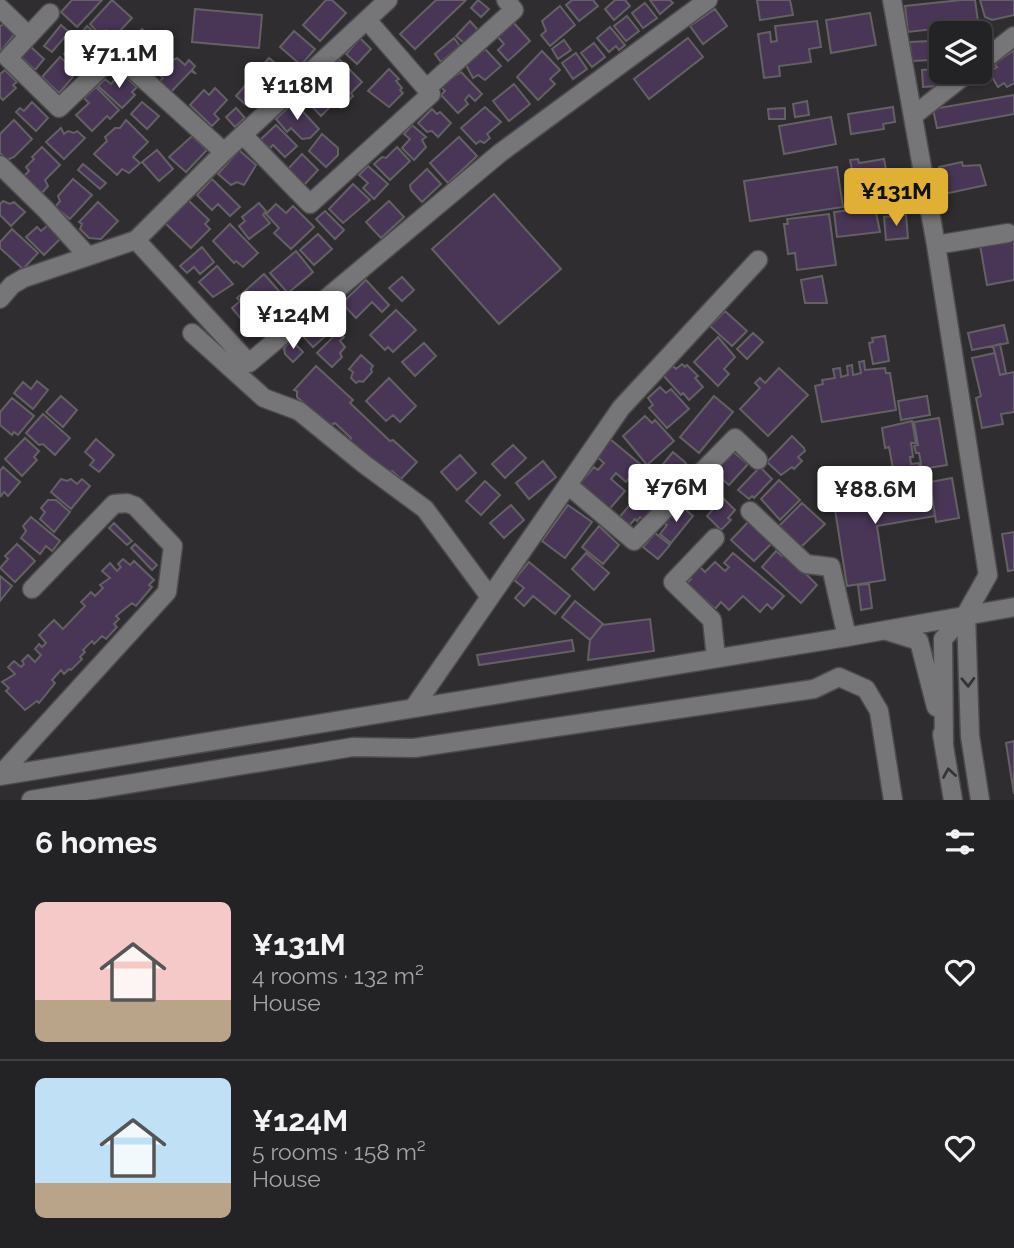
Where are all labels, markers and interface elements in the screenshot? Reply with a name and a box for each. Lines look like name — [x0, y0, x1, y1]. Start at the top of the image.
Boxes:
map controls — [929, 21, 992, 84]
button: layers — [929, 21, 992, 84]
pin: ¥71.1M — [62, 31, 176, 90]
text: ¥71.1M — [80, 39, 158, 66]
pin: ¥118M — [248, 62, 346, 122]
text: ¥118M — [261, 71, 333, 98]
pin: ¥131M — [847, 168, 945, 228]
text: ¥131M — [860, 177, 932, 204]
pin: ¥124M — [244, 292, 342, 351]
text: ¥124M — [256, 300, 330, 327]
pin: ¥76M — [635, 464, 717, 524]
pin: ¥88.6M — [818, 466, 932, 526]
text: ¥76M — [644, 473, 708, 500]
text: ¥88.6M — [833, 475, 917, 502]
one-way arrow — [961, 677, 976, 688]
one-way arrow — [941, 767, 956, 779]
icon: filters — [941, 823, 979, 861]
text: 6 homes — [35, 825, 157, 860]
text: ¥131M — [252, 927, 346, 962]
icon: home — [91, 930, 175, 1014]
icon: heart — [941, 953, 979, 991]
text: 4 rooms · 132 m² — [252, 962, 424, 989]
text: House — [252, 989, 321, 1016]
text: ¥124M — [252, 1103, 348, 1138]
icon: home — [91, 1106, 175, 1190]
icon: heart — [941, 1129, 979, 1167]
text: 5 rooms · 158 m² — [252, 1138, 426, 1165]
text: House — [252, 1165, 321, 1192]

